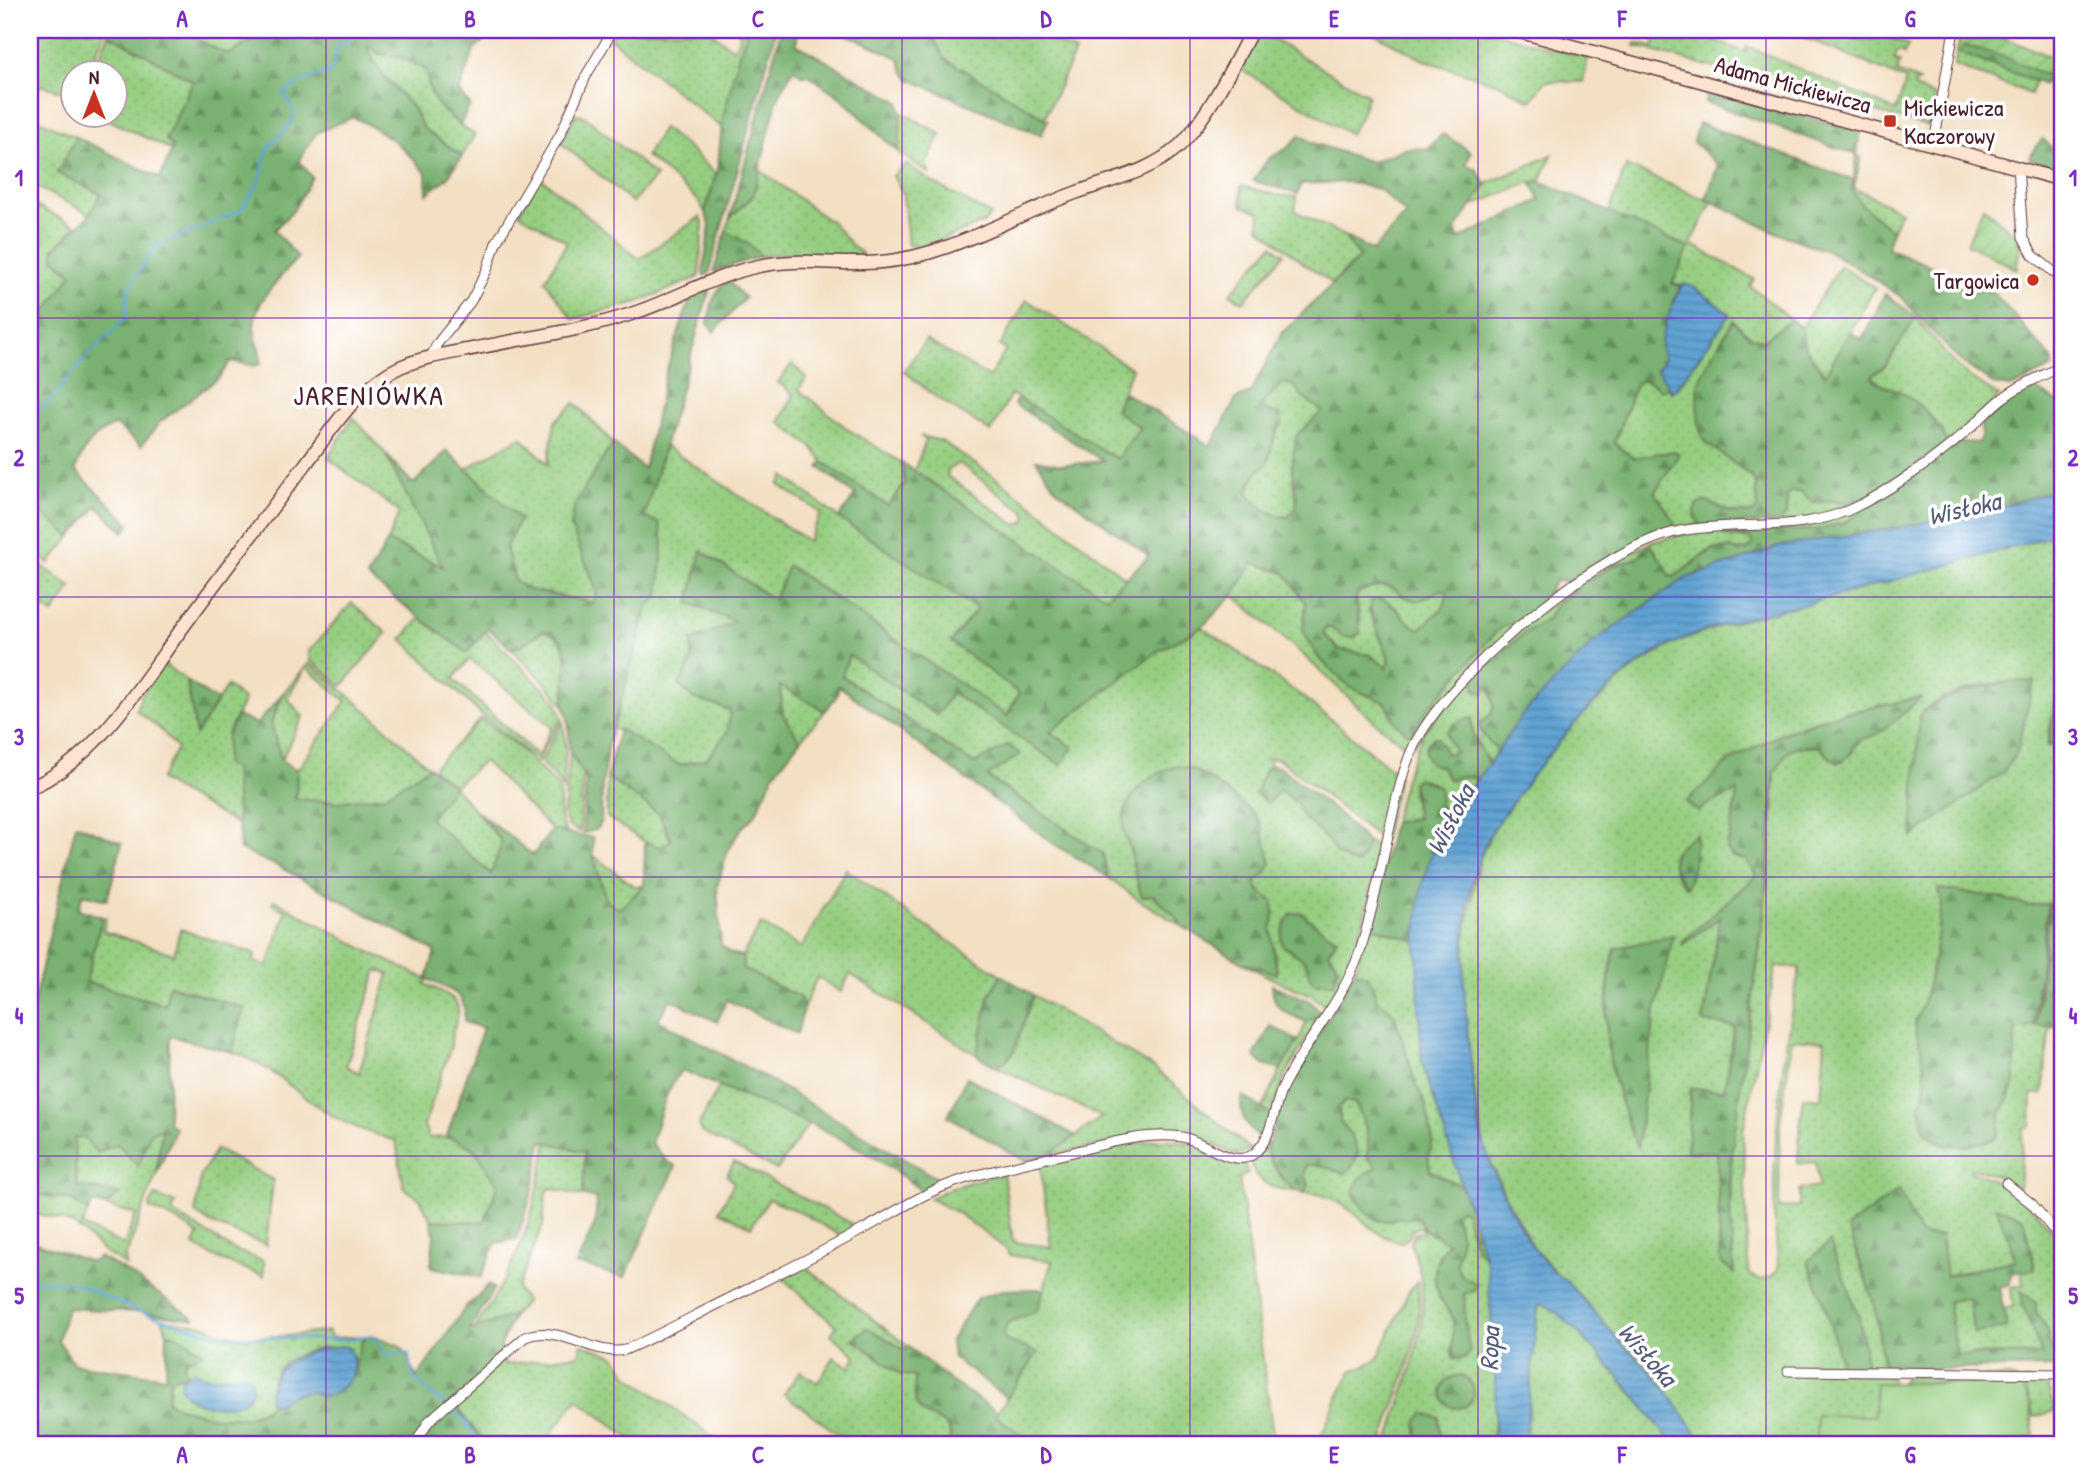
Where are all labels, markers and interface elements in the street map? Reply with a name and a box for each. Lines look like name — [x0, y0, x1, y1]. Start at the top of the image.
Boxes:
text: A — [176, 3, 188, 34]
text: B — [464, 3, 476, 34]
text: C — [752, 3, 764, 34]
text: D — [1041, 3, 1053, 34]
text: E — [1329, 3, 1340, 34]
text: F — [1617, 3, 1628, 34]
text: G — [1904, 3, 1916, 34]
street label: Adama Mickiewicza — [1711, 48, 1875, 120]
north arrow — [60, 60, 130, 130]
text: N — [89, 64, 99, 90]
place label: Mickiewicza Kaczorowy — [1904, 91, 2003, 151]
marker: Mickiewicza Kaczorowy — [1882, 113, 1898, 129]
text: 1 — [15, 162, 23, 193]
text: 1 — [2069, 162, 2077, 193]
place label: Targowica — [1934, 264, 2019, 296]
marker: Targowica — [2025, 272, 2041, 288]
district label: JARENIÓWKA — [293, 376, 445, 414]
text: 2 — [14, 442, 25, 473]
text: 2 — [2068, 442, 2079, 473]
water label: Wisłoka — [1924, 482, 2006, 533]
text: 3 — [14, 721, 24, 752]
text: 3 — [2068, 721, 2078, 752]
water label: Wisłoka — [1418, 776, 1483, 860]
text: 4 — [15, 1000, 24, 1031]
text: 4 — [2069, 1000, 2078, 1031]
text: 5 — [14, 1280, 24, 1311]
text: 5 — [2068, 1280, 2078, 1311]
water label: Wisłoka — [1611, 1315, 1687, 1395]
water label: Ropa — [1471, 1324, 1508, 1371]
text: A — [176, 1439, 188, 1470]
text: B — [464, 1439, 476, 1470]
text: C — [752, 1439, 764, 1470]
text: D — [1041, 1439, 1053, 1470]
text: E — [1329, 1439, 1340, 1470]
text: F — [1617, 1439, 1628, 1470]
text: G — [1904, 1439, 1916, 1470]

